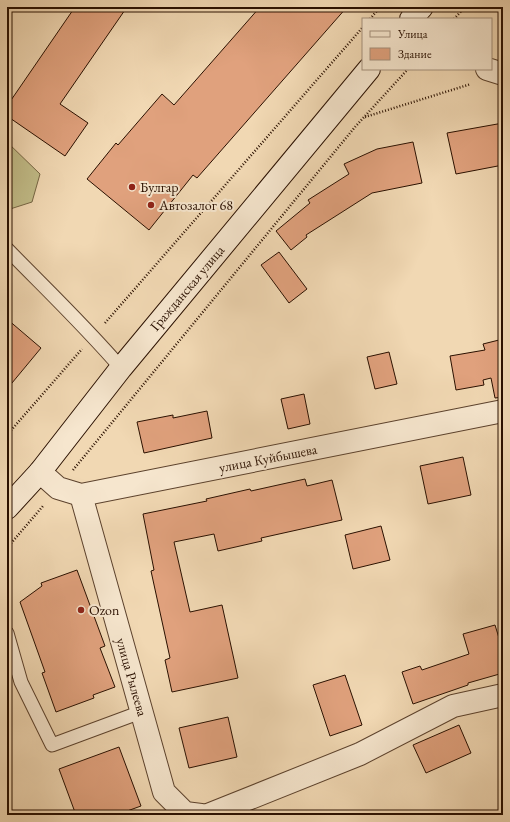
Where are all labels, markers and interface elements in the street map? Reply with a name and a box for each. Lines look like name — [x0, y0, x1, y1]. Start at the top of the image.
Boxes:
legend — [362, 18, 492, 70]
text: Улица — [397, 26, 428, 42]
text: Здание — [398, 46, 432, 62]
place label: Булгар — [140, 178, 179, 196]
marker: Булгар — [127, 182, 137, 192]
place label: Автозалог 68 — [158, 196, 233, 214]
marker: Автозалог 68 — [146, 200, 156, 210]
street label: Гражданская улица — [146, 241, 228, 335]
street label: улица Куйбышева — [217, 440, 319, 476]
place label: Ozon — [89, 601, 120, 619]
marker: Ozon — [76, 605, 86, 615]
street label: улица Рылеева — [112, 636, 152, 719]

